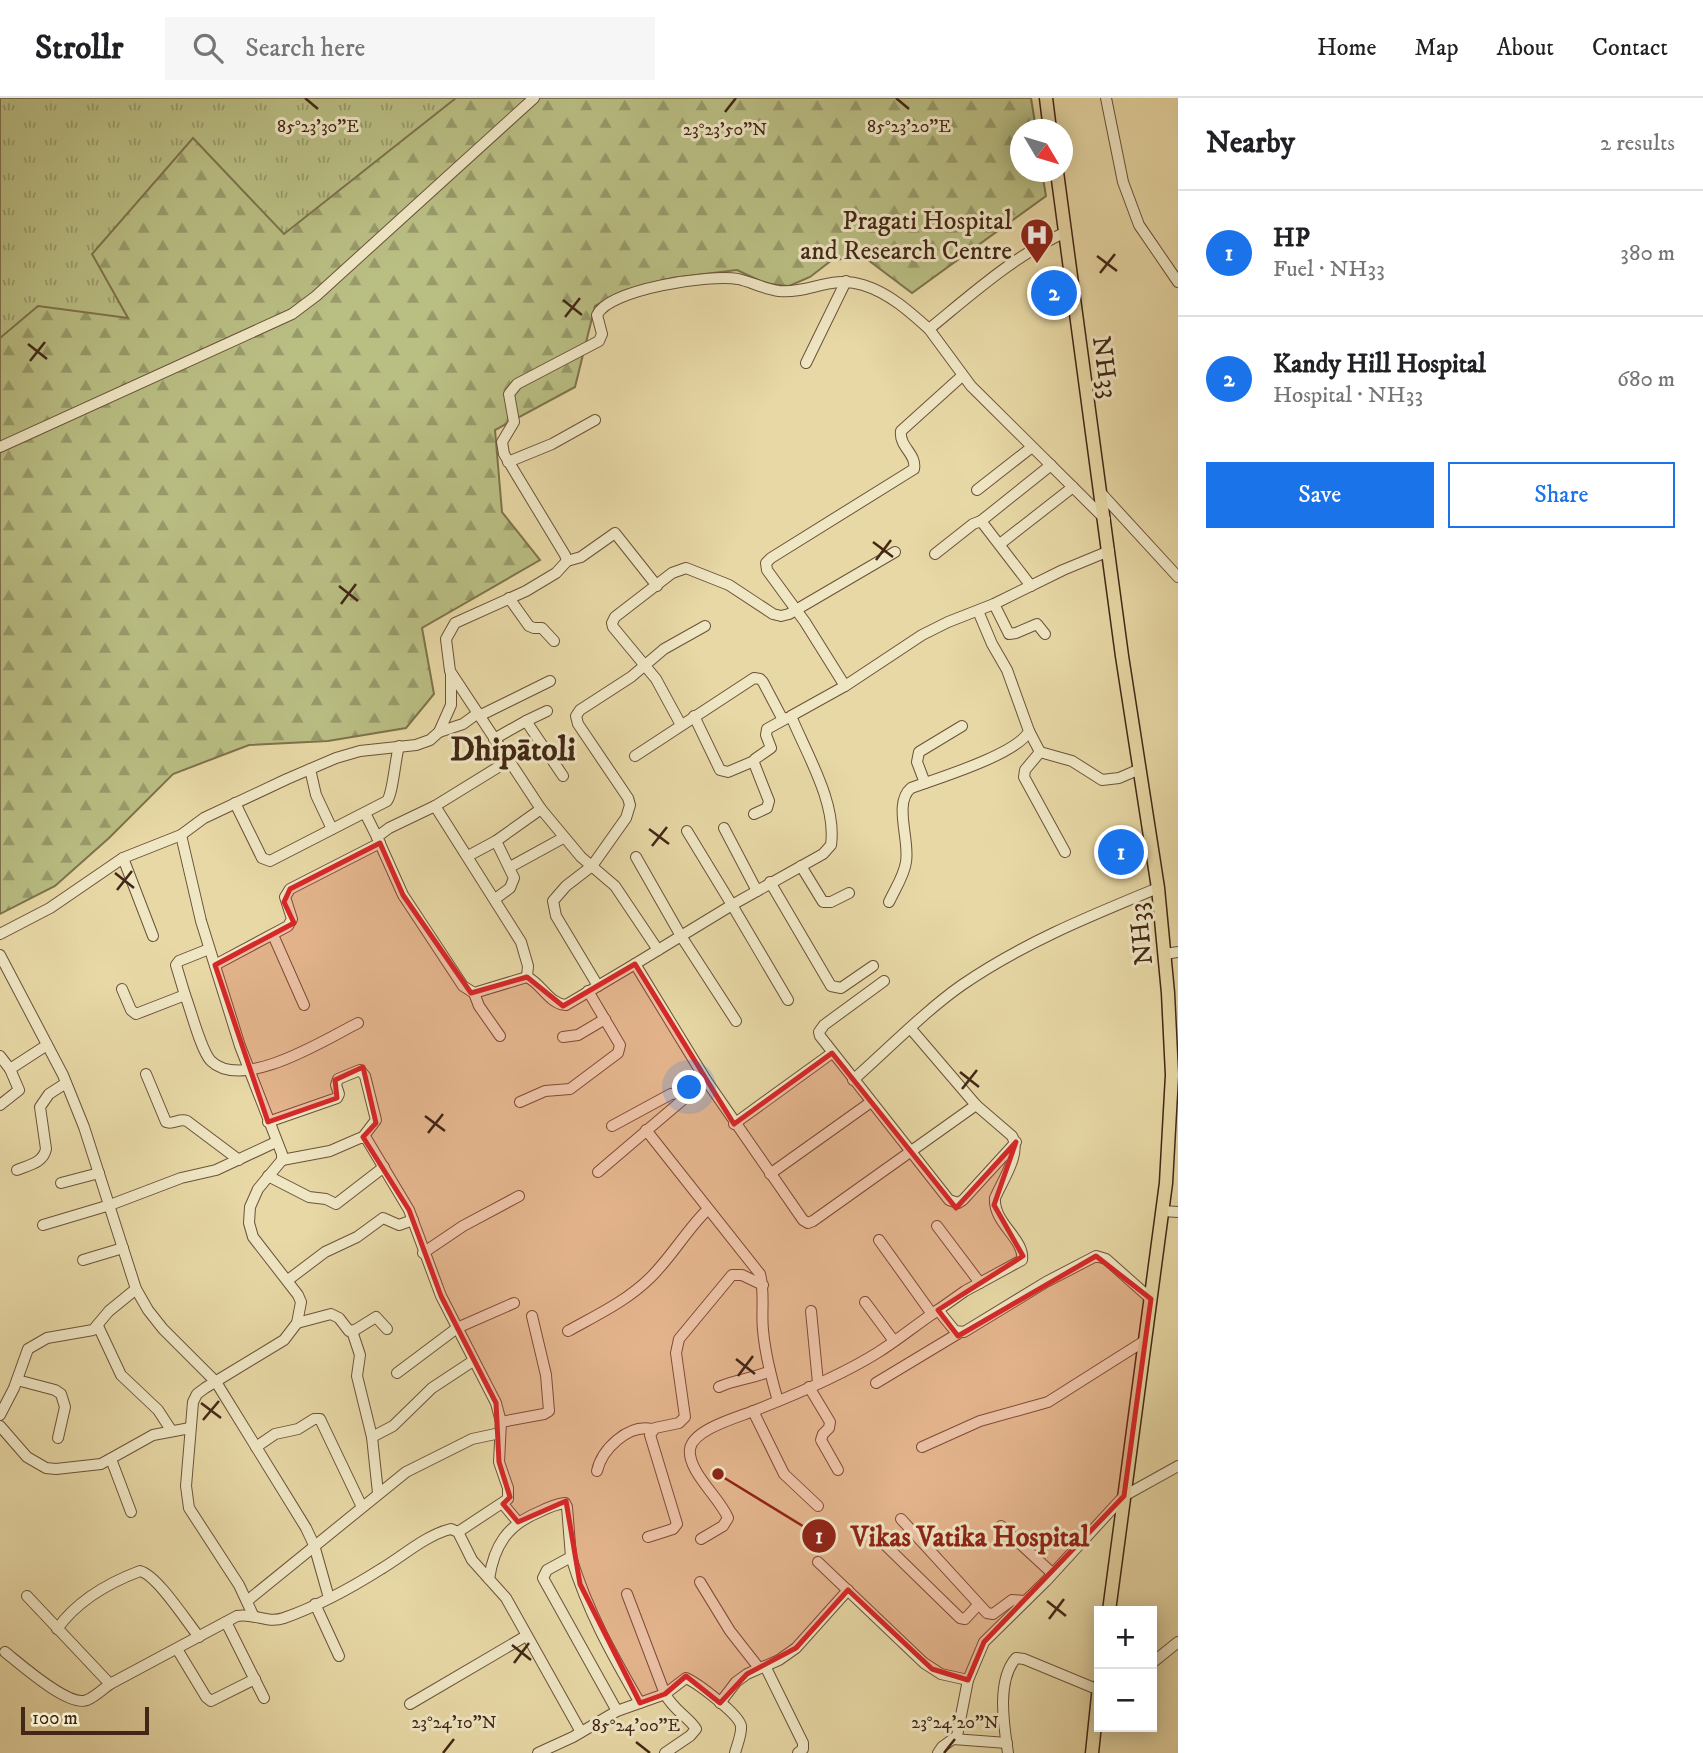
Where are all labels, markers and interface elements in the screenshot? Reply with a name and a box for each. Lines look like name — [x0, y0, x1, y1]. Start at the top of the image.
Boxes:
search box — [165, 17, 655, 80]
text: Strollr — [35, 28, 123, 69]
icon: search — [189, 29, 227, 67]
text: Search here — [245, 32, 365, 65]
text: Home — [1317, 33, 1376, 63]
text: Map — [1414, 33, 1459, 63]
text: About — [1497, 33, 1554, 63]
text: Contact — [1592, 33, 1668, 63]
text: 85°23'30"E — [277, 116, 359, 138]
text: 85°23'20"E — [867, 116, 951, 138]
text: 23°23'50"N — [683, 119, 767, 141]
north arrow — [1010, 119, 1073, 182]
text: Nearby — [1206, 125, 1295, 162]
text: 2 results — [1600, 129, 1675, 158]
place label: Pragati Hospital and Research Centre — [800, 205, 1012, 268]
hospital icon: Pragati Hospital and Research Centre — [1018, 216, 1056, 265]
text: HP — [1273, 222, 1310, 255]
text: 1 — [1225, 239, 1233, 268]
text: 380 m — [1620, 239, 1675, 268]
text: Fuel · NH33 — [1273, 255, 1385, 284]
pin: 2 — [1031, 267, 1077, 319]
street label: NH33 — [1084, 334, 1125, 400]
text: Kandy Hill Hospital — [1273, 348, 1486, 381]
text: 2 — [1223, 365, 1235, 394]
text: 680 m — [1617, 365, 1675, 394]
text: Hospital · NH33 — [1273, 381, 1423, 410]
button: Save — [1206, 462, 1434, 528]
button: Share — [1448, 462, 1675, 528]
district label: Dhipātoli — [450, 730, 576, 771]
pin: 1 — [1098, 826, 1144, 878]
street label: NH33 — [1122, 901, 1161, 967]
your location — [672, 1070, 706, 1104]
callout: Vikas Vatika Hospital — [802, 1511, 1103, 1560]
text: Vikas Vatika Hospital — [850, 1520, 1090, 1555]
text: 1 — [815, 1524, 823, 1550]
map controls — [1094, 1606, 1157, 1732]
button: + — [1094, 1606, 1157, 1669]
button: − — [1094, 1669, 1157, 1732]
scale bar — [21, 1704, 149, 1736]
text: 100 m — [32, 1707, 78, 1730]
text: 23°24'10"N — [411, 1712, 497, 1734]
text: 23°24'20"N — [911, 1712, 999, 1734]
text: 85°24'00"E — [592, 1715, 681, 1737]

